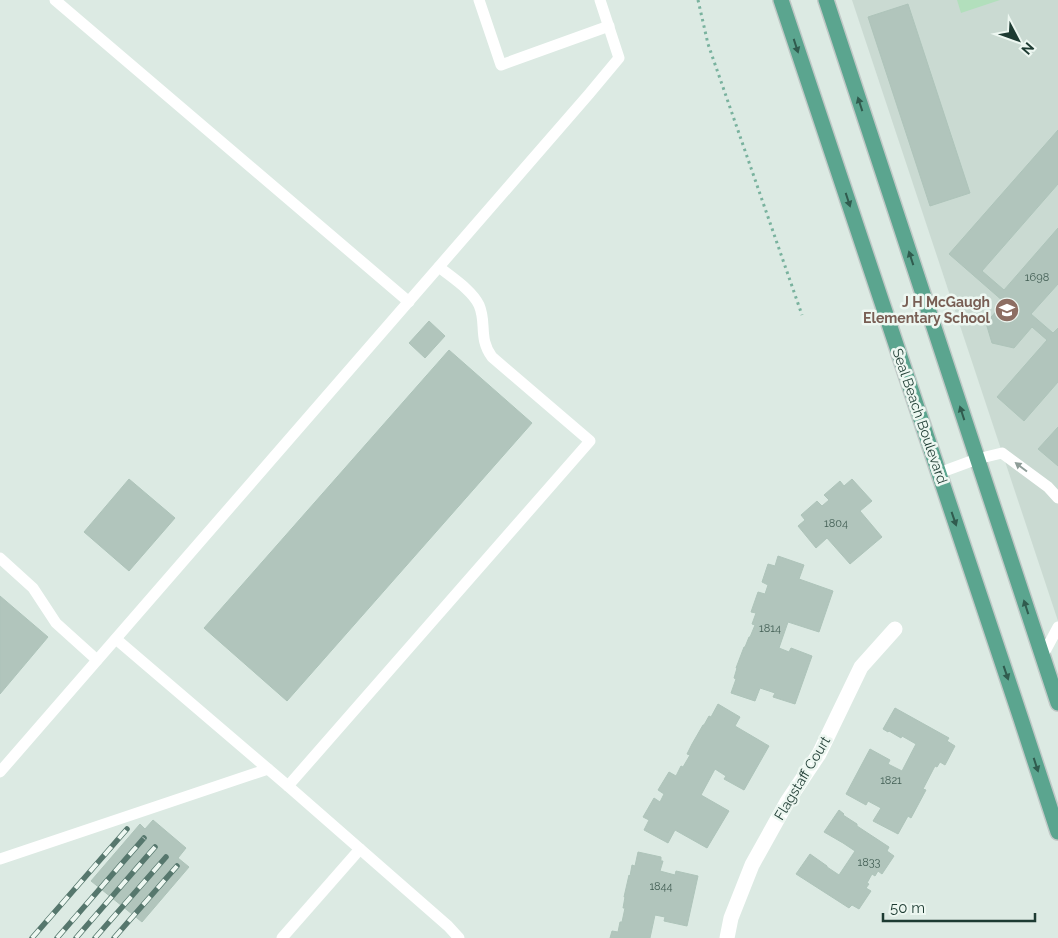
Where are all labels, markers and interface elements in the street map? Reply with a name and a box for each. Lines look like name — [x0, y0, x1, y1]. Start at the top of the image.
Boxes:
north arrow — [993, 15, 1043, 65]
one-way arrow — [793, 39, 800, 54]
text: N — [1018, 39, 1037, 58]
one-way arrow — [856, 96, 864, 111]
one-way arrow — [844, 193, 852, 208]
one-way arrow — [907, 251, 914, 266]
house number: 1698 — [1025, 271, 1049, 284]
place label: J H McGaugh Elementary School — [863, 294, 991, 326]
school or university icon: J H McGaugh Elementary School — [994, 297, 1020, 323]
street label: Seal Beach Boulevard — [889, 346, 951, 486]
one-way arrow — [958, 405, 965, 420]
one-way arrow — [1014, 462, 1028, 472]
one-way arrow — [951, 512, 959, 527]
house number: 1804 — [824, 517, 848, 530]
one-way arrow — [1022, 599, 1030, 614]
house number: 1814 — [759, 622, 781, 635]
one-way arrow — [1002, 666, 1010, 681]
street label: Flagstaff Court — [771, 733, 833, 823]
one-way arrow — [1033, 758, 1041, 773]
house number: 1821 — [880, 774, 902, 787]
house number: 1833 — [858, 856, 881, 869]
house number: 1844 — [649, 880, 673, 893]
scale bar — [883, 890, 1036, 922]
text: 50 m — [890, 899, 925, 917]

